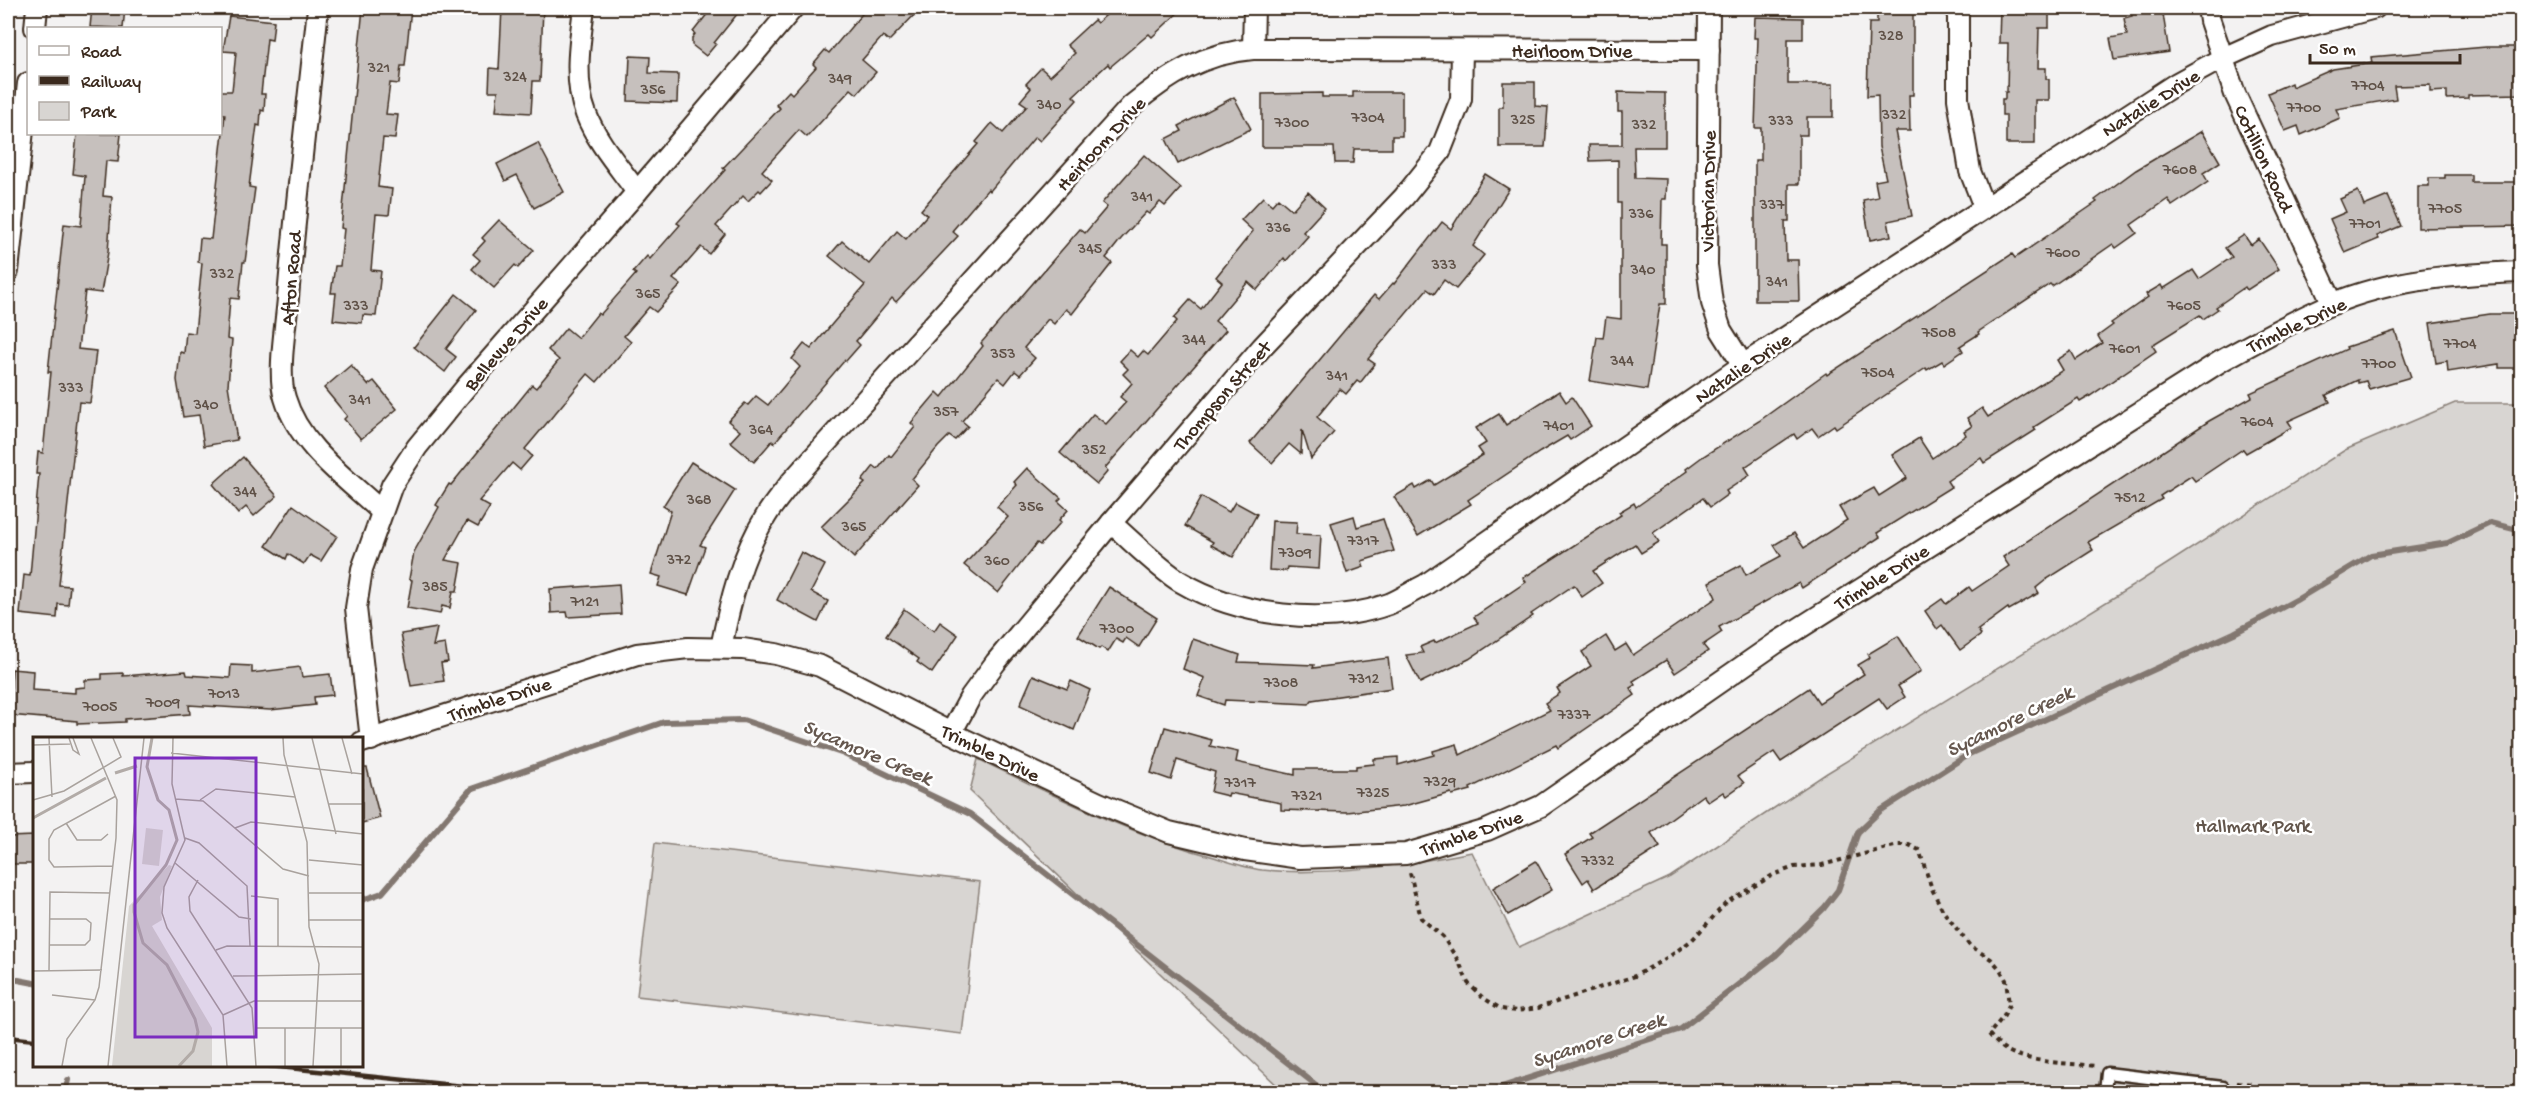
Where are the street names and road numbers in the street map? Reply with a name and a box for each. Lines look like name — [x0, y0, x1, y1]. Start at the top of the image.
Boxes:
street label: Heirloom Drive — [1512, 42, 1633, 65]
street label: Natalie Drive — [2099, 65, 2206, 144]
street label: Heirloom Drive — [1053, 93, 1153, 197]
street label: Cotillion Road — [2227, 102, 2298, 219]
street label: Victorian Drive — [1698, 130, 1723, 253]
street label: Afton Road — [278, 228, 309, 326]
street label: Bellevue Drive — [460, 293, 555, 398]
street label: Trimble Drive — [2243, 294, 2351, 361]
street label: Natalie Drive — [1692, 329, 1797, 410]
street label: Thompson Street — [1169, 336, 1279, 458]
street label: Trimble Drive — [1831, 541, 1935, 618]
street label: Trimble Drive — [445, 674, 555, 729]
street label: Trimble Drive — [935, 721, 1043, 789]
street label: Trimble Drive — [1417, 807, 1527, 864]

